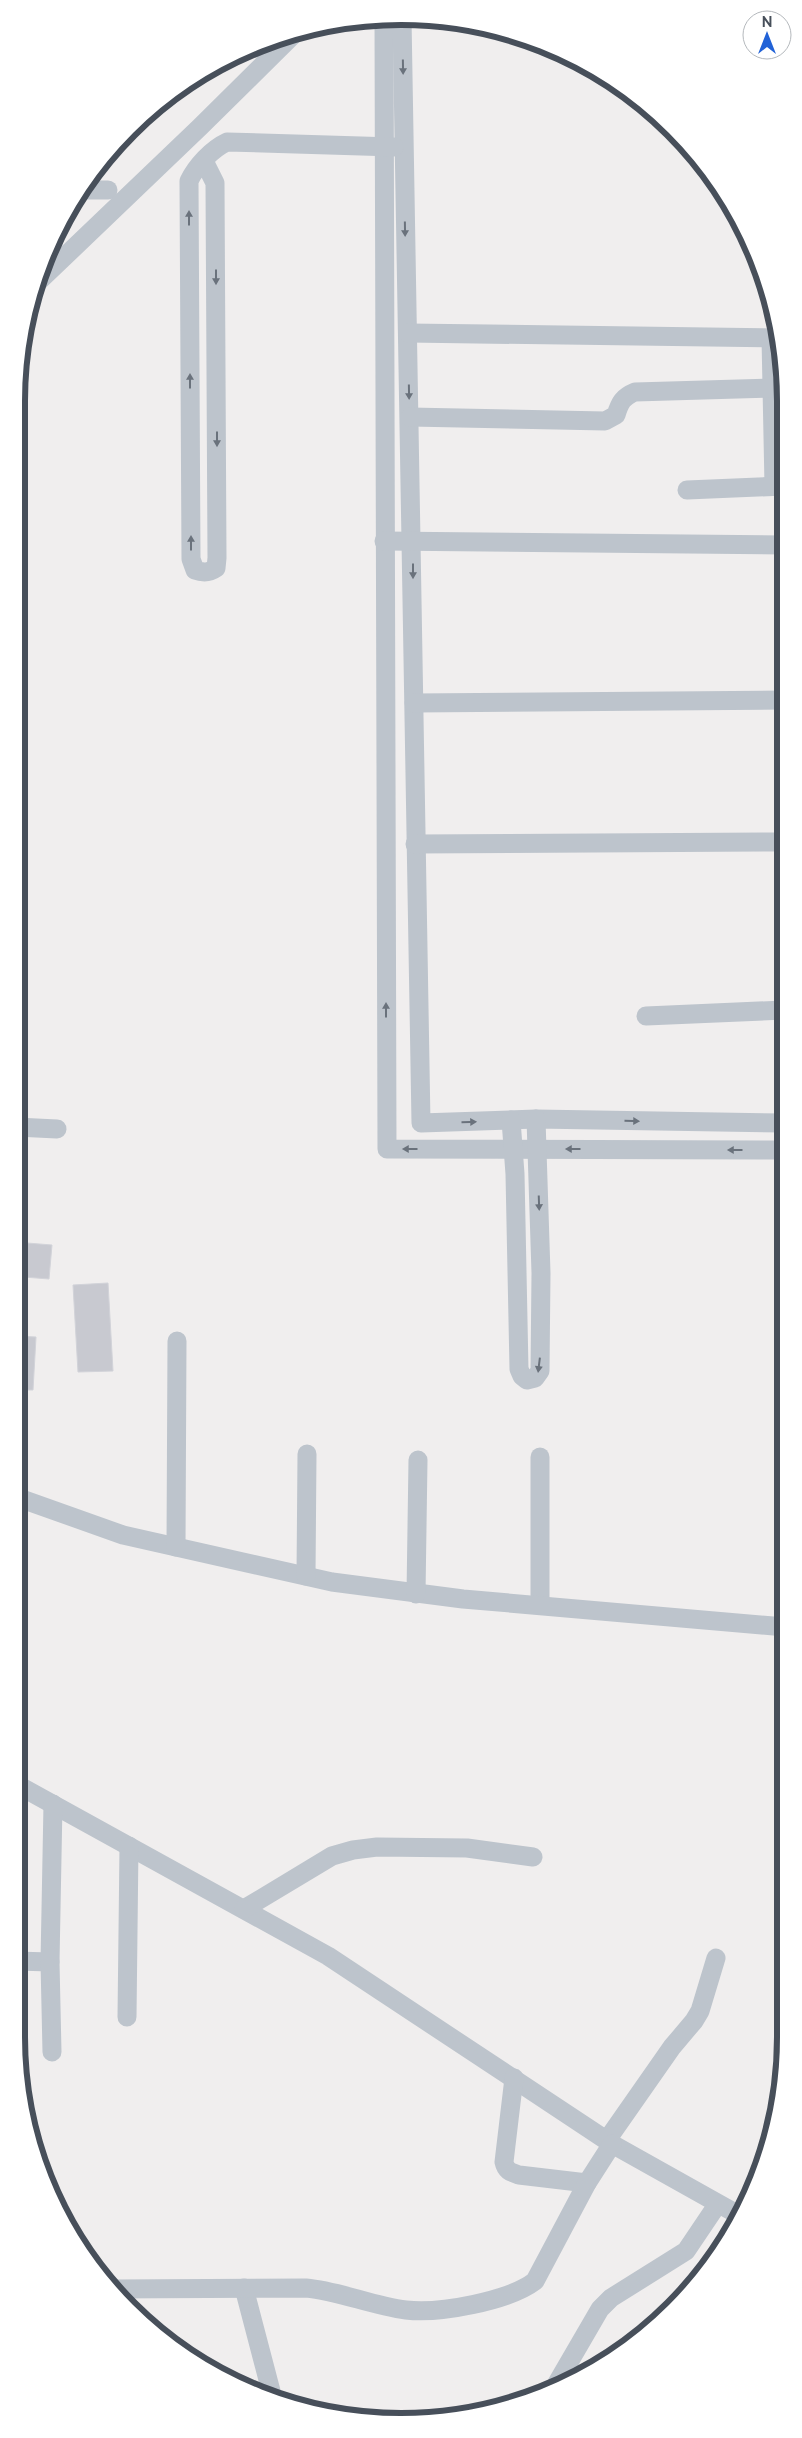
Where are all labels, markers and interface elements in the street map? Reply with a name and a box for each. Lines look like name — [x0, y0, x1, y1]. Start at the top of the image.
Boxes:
north arrow — [742, 10, 792, 60]
text: N — [762, 14, 772, 30]
one-way arrow — [399, 59, 407, 75]
one-way arrow — [185, 210, 193, 226]
one-way arrow — [401, 221, 409, 237]
one-way arrow — [212, 269, 220, 285]
one-way arrow — [186, 373, 194, 389]
one-way arrow — [405, 384, 413, 400]
one-way arrow — [213, 432, 221, 448]
one-way arrow — [187, 535, 195, 551]
one-way arrow — [409, 564, 417, 580]
one-way arrow — [382, 1002, 390, 1018]
one-way arrow — [462, 1117, 478, 1125]
one-way arrow — [624, 1117, 640, 1125]
one-way arrow — [402, 1145, 418, 1153]
one-way arrow — [565, 1145, 581, 1153]
one-way arrow — [727, 1146, 743, 1154]
one-way arrow — [535, 1195, 543, 1211]
one-way arrow — [535, 1358, 543, 1374]

